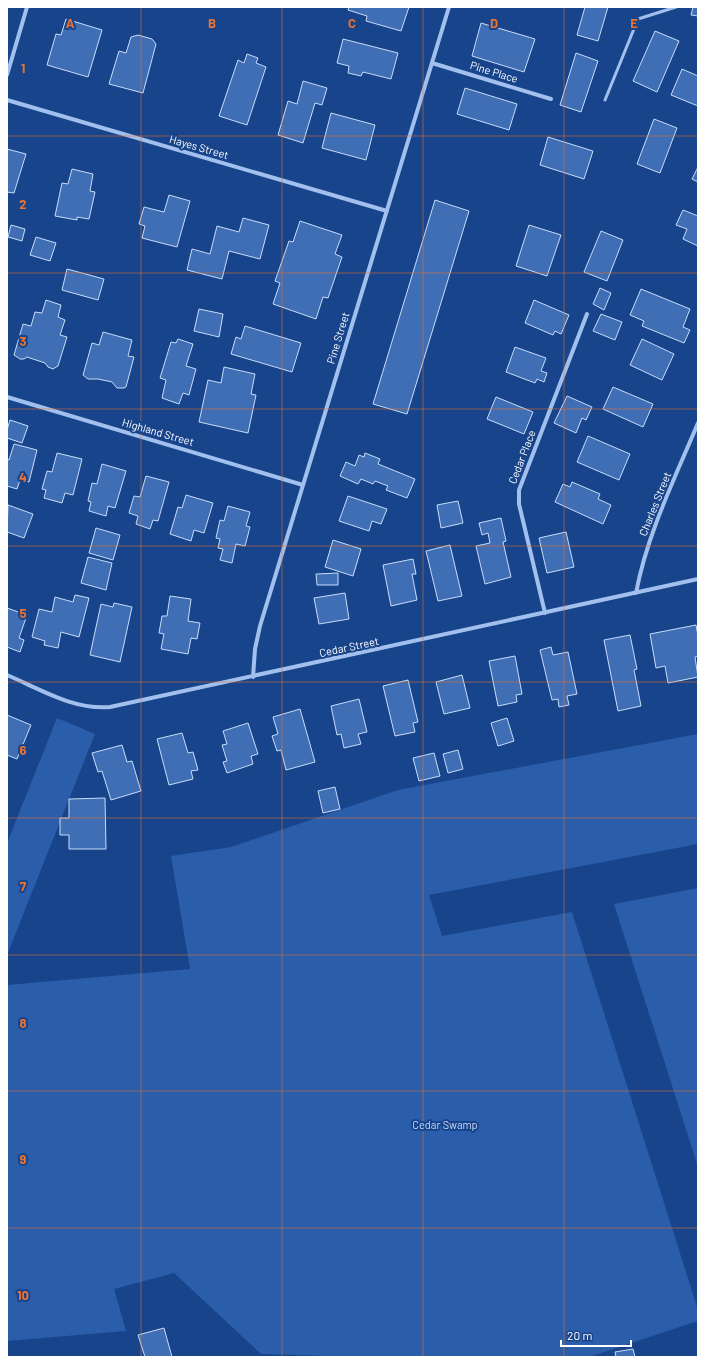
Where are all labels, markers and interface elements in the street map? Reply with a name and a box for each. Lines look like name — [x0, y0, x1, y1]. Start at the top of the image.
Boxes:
text: A — [66, 15, 75, 31]
text: B — [208, 15, 216, 31]
text: C — [348, 15, 356, 31]
text: D — [490, 15, 498, 31]
text: E — [630, 15, 638, 31]
street label: Pine Place — [469, 58, 520, 85]
text: 1 — [21, 60, 25, 76]
street label: Hayes Street — [168, 132, 230, 161]
text: 2 — [19, 196, 27, 212]
street label: Pine Street — [324, 310, 352, 365]
text: 3 — [19, 333, 27, 349]
street label: Highland Street — [121, 415, 196, 448]
street label: Cedar Place — [505, 428, 538, 486]
text: 4 — [19, 469, 27, 485]
street label: Charles Street — [636, 470, 673, 538]
text: 5 — [19, 605, 27, 621]
street label: Cedar Street — [318, 634, 380, 659]
text: 6 — [20, 742, 27, 758]
text: 7 — [20, 878, 27, 894]
text: 8 — [19, 1015, 27, 1031]
park label: Cedar Swamp — [412, 1118, 478, 1131]
text: 9 — [20, 1151, 27, 1167]
text: 10 — [17, 1287, 29, 1303]
scale bar — [561, 1322, 631, 1348]
text: 20 m — [567, 1328, 593, 1342]

